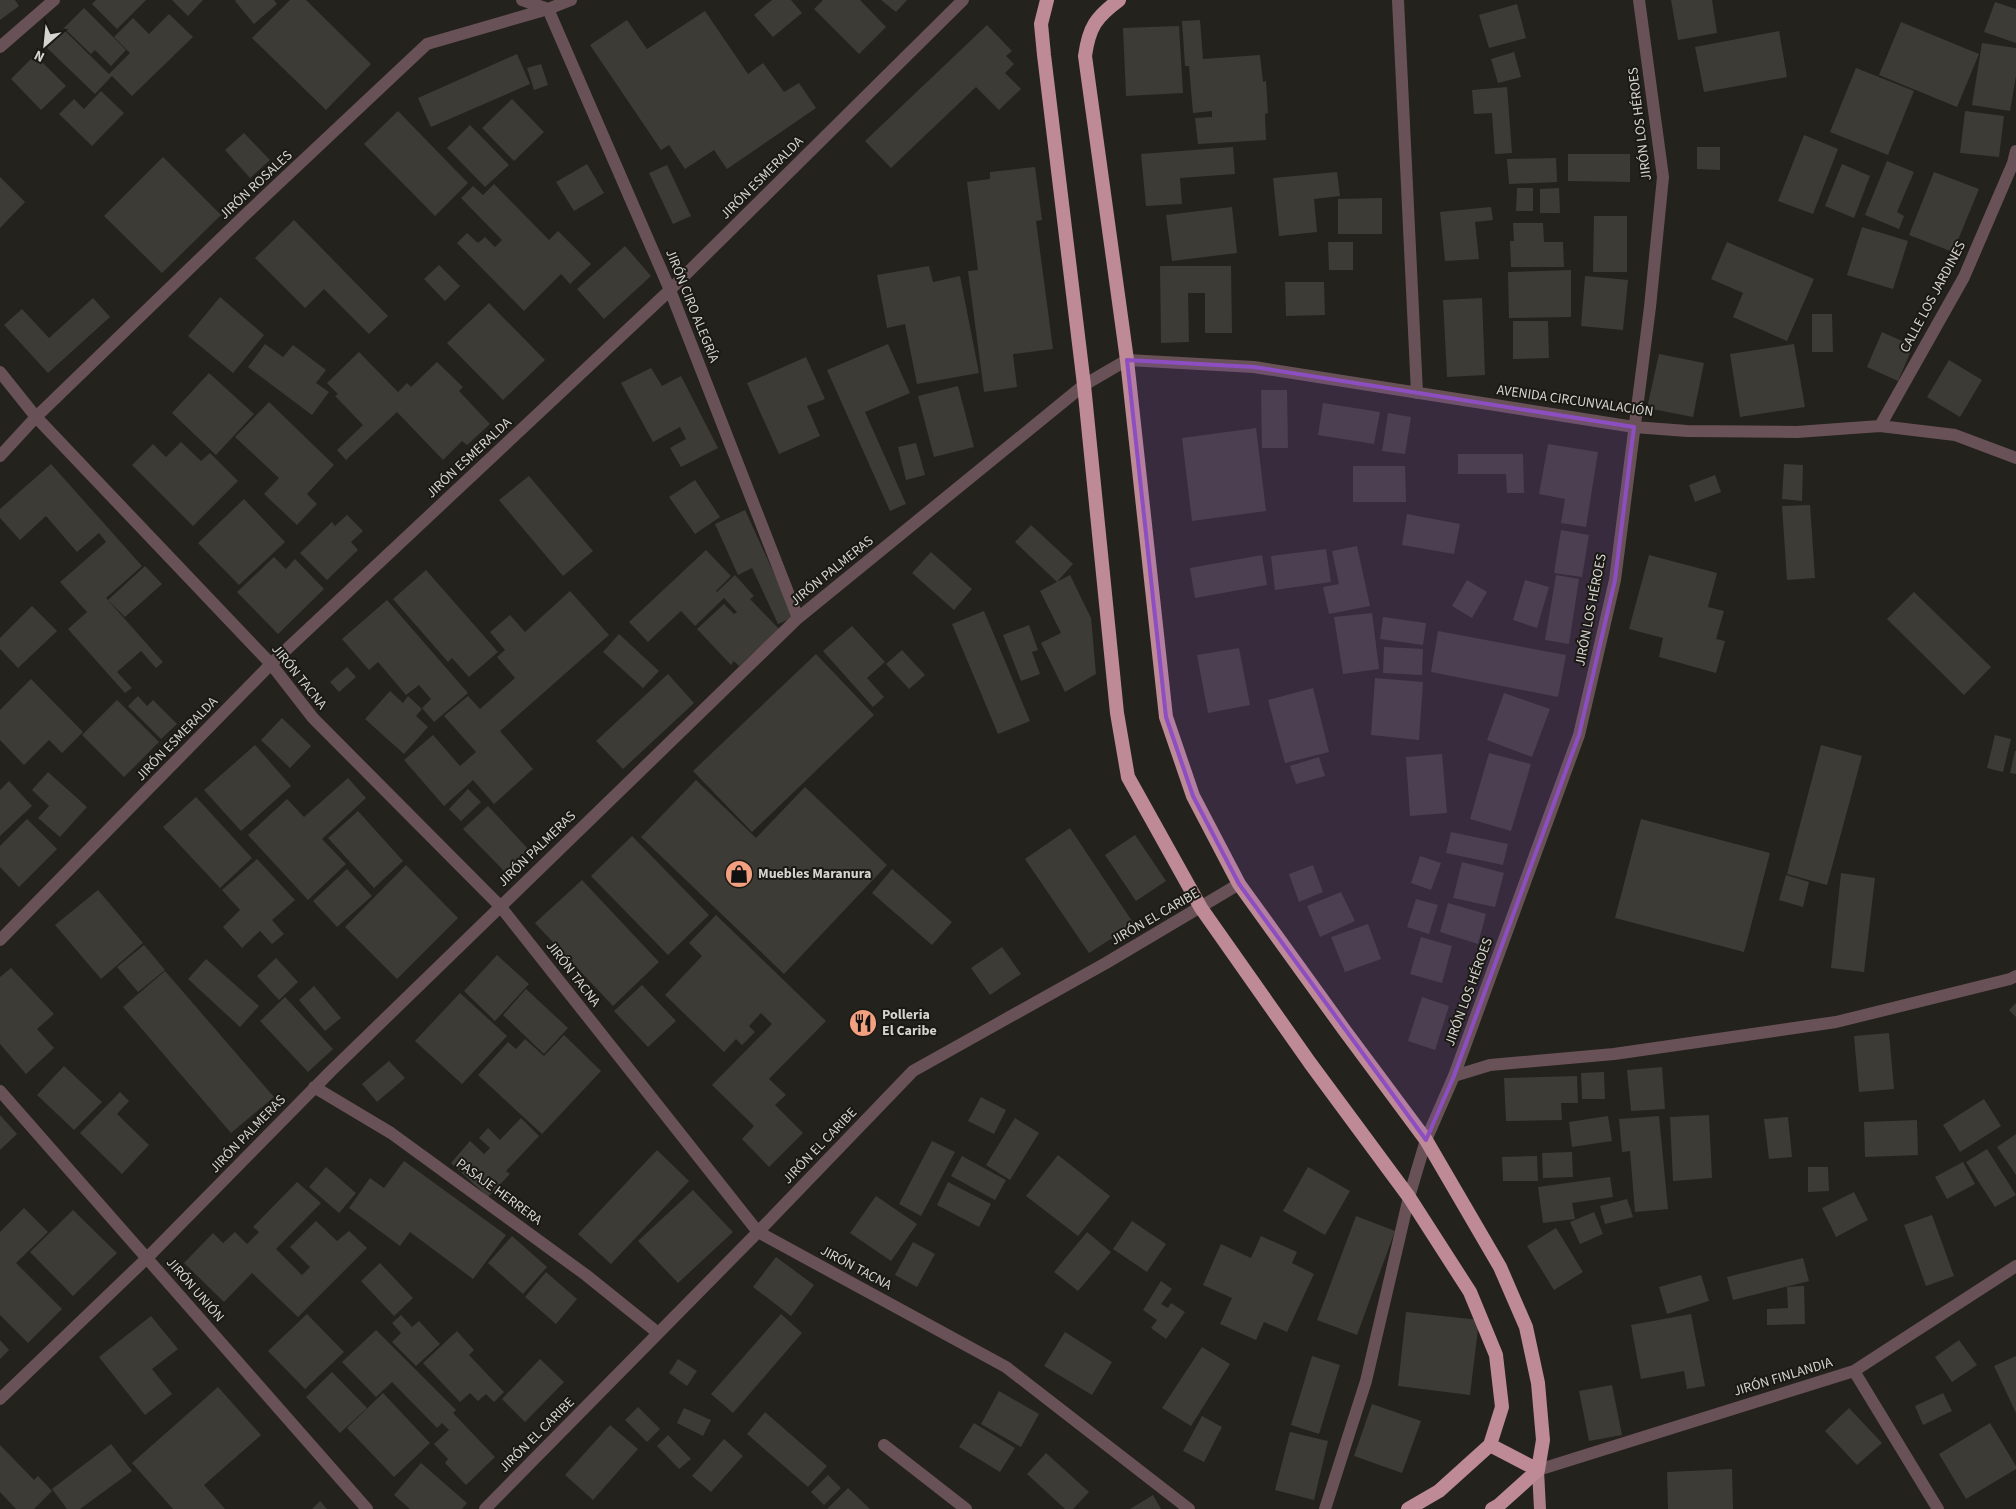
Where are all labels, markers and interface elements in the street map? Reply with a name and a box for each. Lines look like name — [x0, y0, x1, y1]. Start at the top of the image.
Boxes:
north arrow — [20, 20, 70, 70]
text: N — [31, 45, 48, 67]
street label: JIRÓN LOS HÉROES — [1623, 66, 1657, 182]
street label: JIRÓN ESMERALDA — [716, 132, 808, 224]
street label: JIRÓN ROSALES — [215, 146, 297, 224]
street label: CALLE LOS JARDINES — [1895, 238, 1971, 356]
street label: JIRÓN CIRO ALEGRÍA — [660, 246, 724, 366]
street label: AVENIDA CIRCUNVALACIÓN — [1495, 380, 1655, 422]
street label: JIRÓN ESMERALDA — [422, 413, 516, 503]
street label: JIRÓN PALMERAS — [786, 531, 878, 611]
street label: JIRÓN LOS HÉROES — [1570, 552, 1612, 668]
street label: JIRÓN TACNA — [267, 640, 332, 714]
street label: JIRÓN ESMERALDA — [131, 692, 223, 786]
street label: JIRÓN PALMERAS — [493, 806, 581, 892]
shop icon: Muebles Maranura — [724, 859, 754, 889]
place label: Muebles Maranura — [758, 864, 871, 884]
street label: JIRÓN EL CARIBE — [1107, 884, 1203, 950]
street label: JIRÓN LOS HÉROES — [1440, 935, 1498, 1049]
street label: JIRÓN TACNA — [541, 937, 605, 1011]
place label: Polleria El Caribe — [882, 1005, 937, 1041]
restaurant icon: Polleria El Caribe — [848, 1008, 878, 1038]
street label: JIRÓN PALMERAS — [205, 1090, 291, 1178]
street label: JIRÓN EL CARIBE — [778, 1103, 862, 1189]
street label: PASAJE HERRERA — [452, 1154, 547, 1230]
street label: JIRÓN TACNA — [817, 1241, 896, 1295]
street label: JIRÓN UNIÓN — [161, 1253, 229, 1327]
street label: JIRÓN FINLANDIA — [1731, 1352, 1835, 1402]
street label: JIRÓN EL CARIBE — [495, 1393, 579, 1477]

